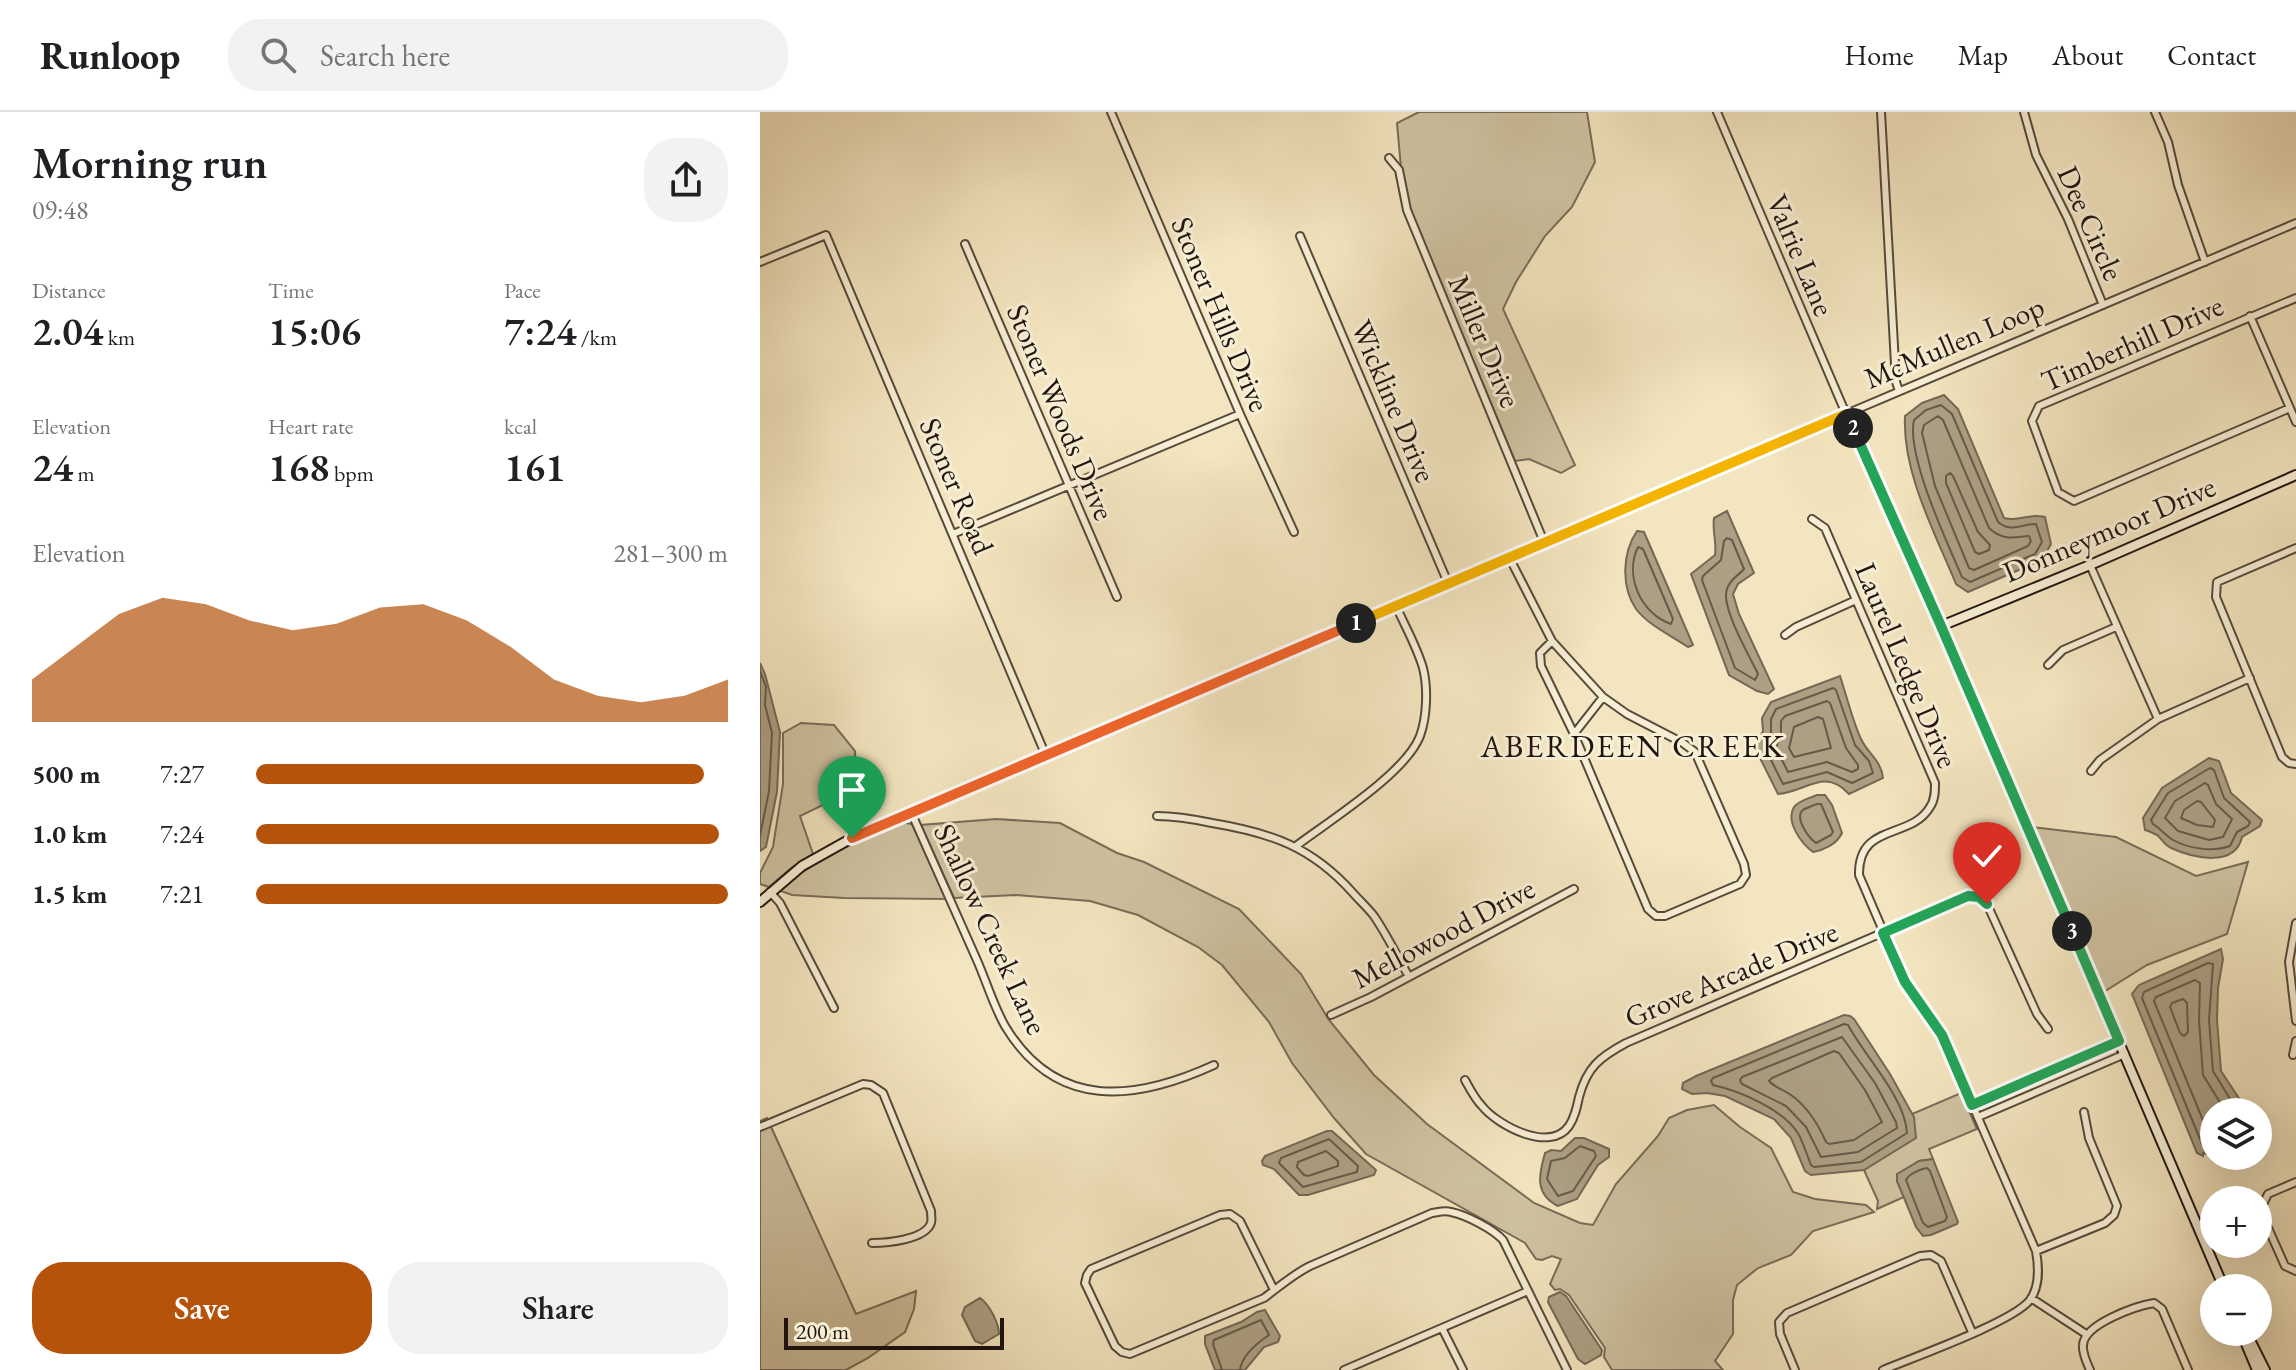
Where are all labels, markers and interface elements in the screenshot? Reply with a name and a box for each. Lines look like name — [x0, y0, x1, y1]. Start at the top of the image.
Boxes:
search box — [228, 19, 788, 91]
text: Runloop — [40, 31, 180, 80]
icon: search — [256, 33, 300, 77]
text: Search here — [320, 36, 450, 75]
text: Home — [1844, 37, 1914, 73]
text: Map — [1958, 37, 2008, 73]
text: About — [2052, 37, 2123, 73]
text: Contact — [2167, 37, 2256, 73]
text: Morning run — [32, 134, 268, 191]
button: share — [644, 138, 728, 222]
street label: Dee Circle — [2048, 160, 2134, 286]
street label: Valrie Lane — [1758, 188, 1844, 322]
text: 09:48 — [32, 193, 88, 227]
street label: Stoner Hills Drive — [1162, 211, 1280, 417]
street label: Miller Drive — [1440, 269, 1530, 413]
text: Distance — [32, 276, 105, 305]
text: Time — [268, 276, 314, 305]
text: Pace — [504, 276, 541, 305]
street label: Timberhill Drive — [2035, 285, 2229, 401]
street label: McMullen Loop — [1858, 286, 2050, 398]
street label: Stoner Woods Drive — [998, 298, 1124, 526]
text: 2.04 — [32, 305, 103, 357]
text: 15:06 — [268, 305, 361, 357]
text: 7:24 — [504, 305, 576, 357]
street label: Wickline Drive — [1342, 314, 1446, 488]
text: km — [103, 323, 135, 352]
text: /km — [576, 323, 617, 352]
pin: 2 — [1833, 408, 1873, 448]
text: Elevation — [32, 412, 111, 441]
text: Heart rate — [268, 412, 353, 441]
text: kcal — [504, 412, 537, 441]
street label: Stoner Road — [911, 412, 1004, 561]
text: 2 — [1847, 413, 1859, 442]
text: 24 — [32, 441, 73, 493]
text: 168 — [268, 441, 330, 493]
text: 161 — [504, 441, 566, 493]
text: m — [73, 459, 95, 488]
text: bpm — [330, 459, 374, 488]
street label: Donneymoor Drive — [1997, 467, 2221, 591]
text: Elevation — [32, 536, 126, 570]
text: 281–300 m — [613, 536, 728, 570]
street label: Laurel Ledge Drive — [1846, 557, 1968, 773]
pin: 1 — [1336, 603, 1376, 643]
text: 1 — [1350, 608, 1362, 637]
district label: ABERDEEN CREEK — [1479, 725, 1786, 767]
pin — [818, 756, 886, 838]
text: 500 m — [32, 757, 100, 791]
text: 7:27 — [160, 757, 204, 791]
icon: arrive — [830, 768, 874, 812]
text: 1.0 km — [32, 817, 107, 851]
text: 7:24 — [160, 817, 204, 851]
street label: Shallow Creek Lane — [925, 817, 1057, 1041]
pin — [1953, 822, 2021, 904]
icon: check — [1965, 834, 2009, 878]
street label: Mellowood Drive — [1345, 868, 1541, 998]
text: 1.5 km — [32, 877, 107, 911]
text: 7:21 — [160, 877, 204, 911]
pin: 3 — [2052, 911, 2092, 951]
street label: Grove Arcade Drive — [1619, 912, 1843, 1036]
text: 3 — [2066, 916, 2078, 945]
map controls — [2200, 1098, 2272, 1346]
button: layers — [2200, 1098, 2272, 1170]
button: + — [2200, 1186, 2272, 1258]
button: Save — [32, 1262, 372, 1354]
button: Share — [388, 1262, 728, 1354]
button: − — [2200, 1274, 2272, 1346]
scale bar — [784, 1314, 1004, 1350]
text: 200 m — [796, 1317, 849, 1346]

